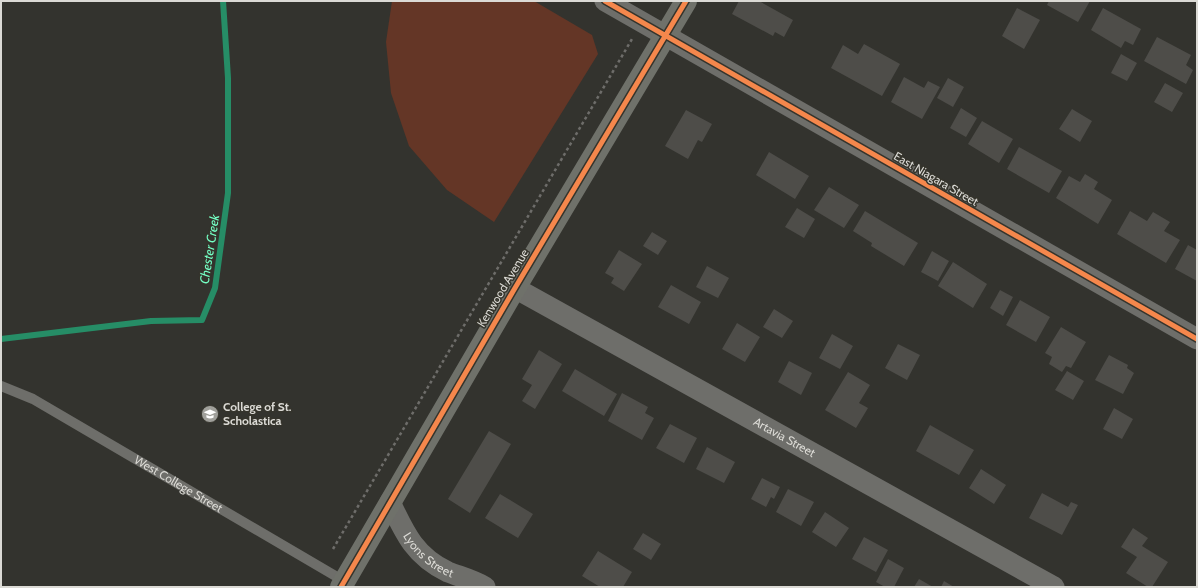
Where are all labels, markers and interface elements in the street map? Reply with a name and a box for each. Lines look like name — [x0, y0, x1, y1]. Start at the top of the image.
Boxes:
street label: East Niagara Street — [891, 148, 981, 209]
water label: Chester Creek — [196, 213, 222, 285]
street label: Kenwood Avenue — [473, 246, 532, 329]
place label: College of St. Scholastica — [223, 399, 292, 428]
school or university icon: College of St. Scholastica — [200, 404, 220, 424]
street label: Artavia Street — [751, 414, 818, 460]
street label: West College Street — [132, 452, 226, 515]
street label: Lyons Street — [400, 529, 456, 580]

